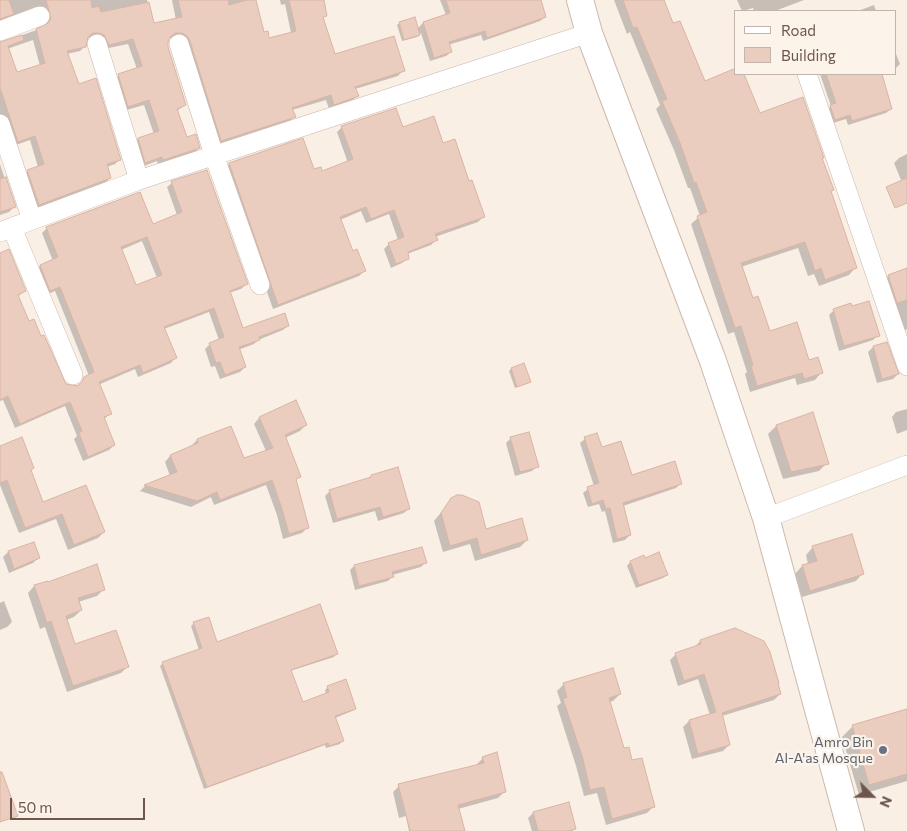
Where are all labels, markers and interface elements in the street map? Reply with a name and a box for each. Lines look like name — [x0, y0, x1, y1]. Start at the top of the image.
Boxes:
legend — [734, 10, 897, 75]
text: Road — [781, 21, 816, 39]
text: Building — [781, 46, 836, 64]
place label: Amro Bin Al-A'as Mosque — [775, 734, 873, 766]
marker: Amro Bin Al-A'as Mosque — [877, 744, 889, 756]
north arrow — [847, 771, 897, 821]
scale bar — [12, 788, 148, 820]
text: N — [876, 794, 896, 810]
text: 50 m — [18, 798, 52, 816]

